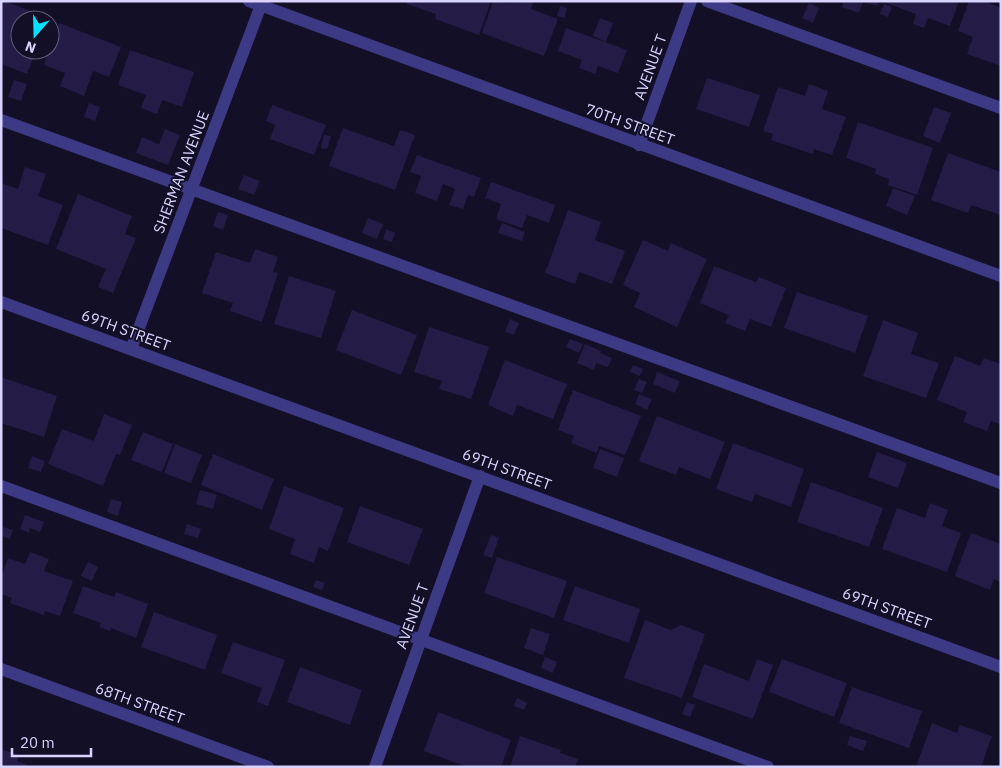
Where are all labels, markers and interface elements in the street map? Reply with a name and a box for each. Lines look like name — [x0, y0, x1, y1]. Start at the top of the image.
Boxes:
north arrow — [10, 10, 60, 60]
street label: AVENUE T — [629, 31, 671, 102]
text: N — [23, 37, 38, 57]
street label: 70TH STREET — [583, 99, 678, 149]
street label: SHERMAN AVENUE — [149, 108, 213, 236]
street label: 69TH STREET — [79, 305, 174, 355]
street label: 69TH STREET — [460, 444, 555, 494]
street label: AVENUE T — [391, 580, 433, 651]
street label: 69TH STREET — [840, 583, 935, 633]
street label: 68TH STREET — [93, 678, 188, 728]
scale bar — [12, 726, 91, 758]
text: 20 m — [20, 733, 55, 752]

